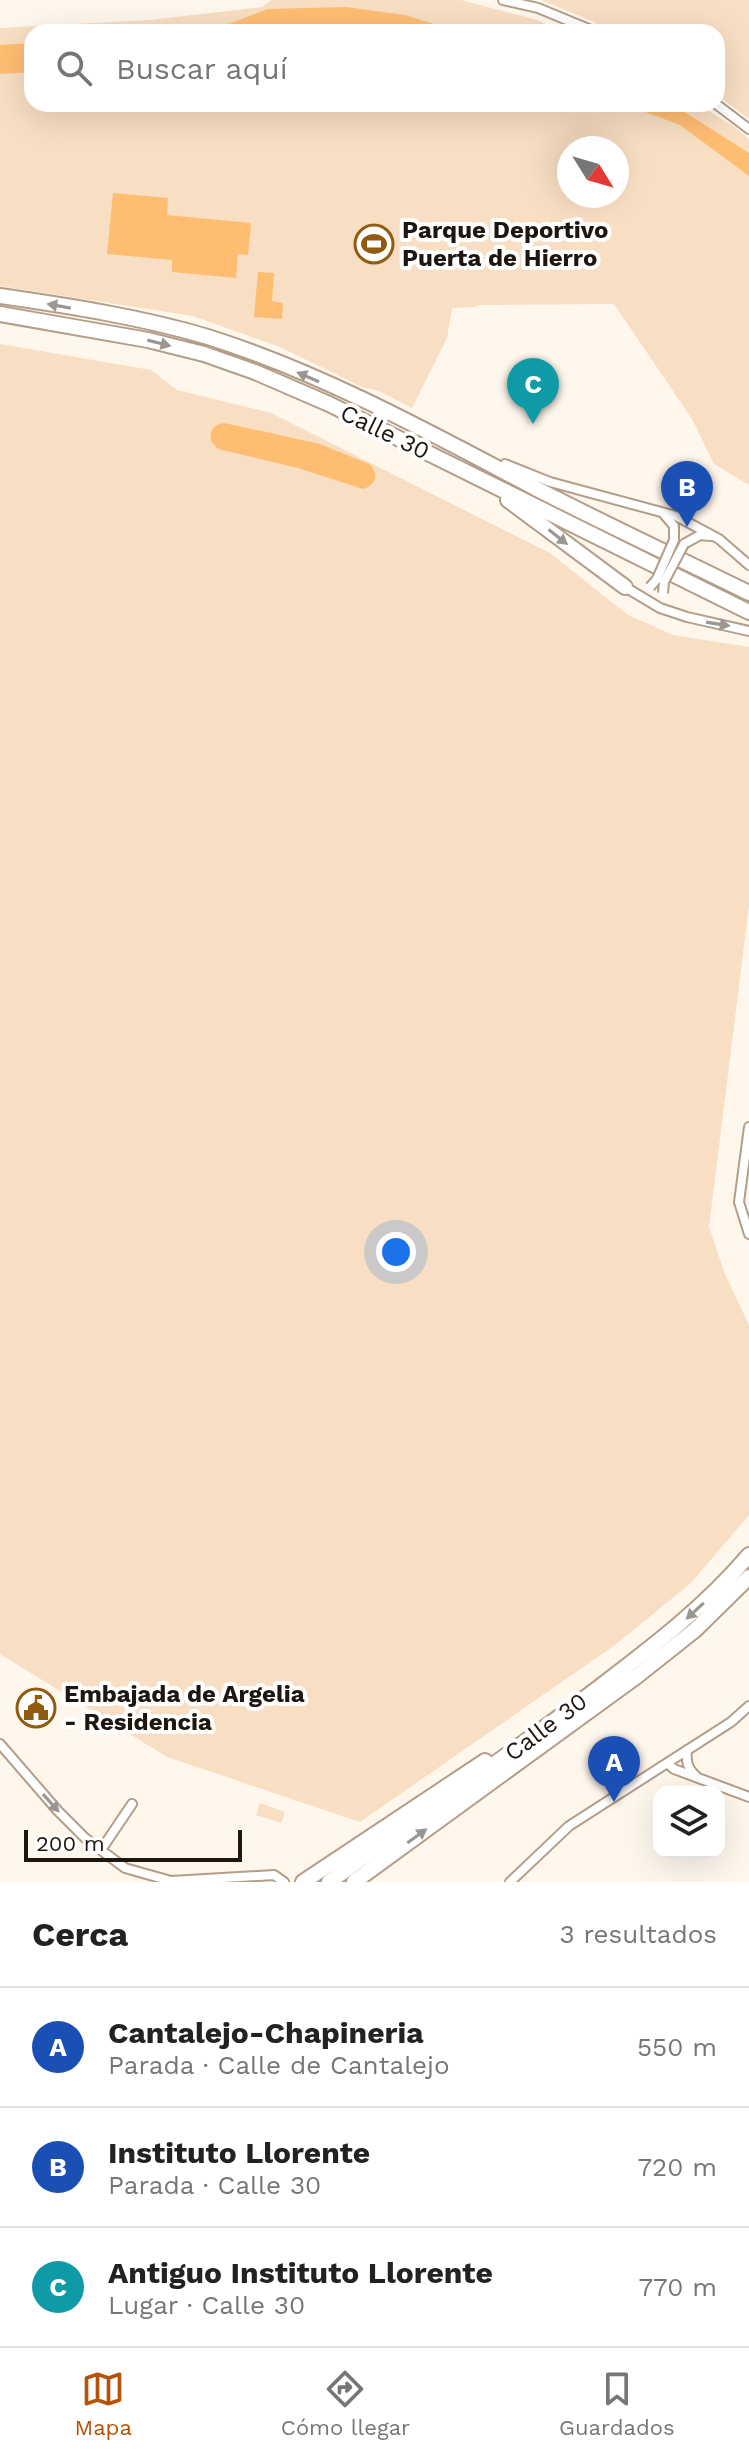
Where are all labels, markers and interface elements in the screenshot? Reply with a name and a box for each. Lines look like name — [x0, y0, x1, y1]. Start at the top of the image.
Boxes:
search box — [24, 24, 725, 112]
icon: search — [52, 46, 96, 90]
text: Buscar aquí — [116, 51, 288, 86]
north arrow — [557, 136, 629, 208]
place label: Parque Deportivo Puerta de Hierro — [402, 216, 608, 272]
sports icon: Parque Deportivo Puerta de Hierro — [353, 223, 395, 265]
one-way arrow — [46, 299, 71, 312]
one-way arrow — [147, 337, 172, 349]
pin: C — [507, 358, 559, 424]
one-way arrow — [297, 370, 320, 383]
street label: Calle 30 — [336, 398, 434, 466]
pin: B — [661, 461, 713, 527]
one-way arrow — [548, 528, 568, 544]
one-way arrow — [706, 618, 731, 630]
your location — [376, 1232, 416, 1272]
one-way arrow — [685, 1602, 704, 1620]
place label: Embajada de Argelia - Residencia — [64, 1680, 305, 1736]
public building icon: Embajada de Argelia - Residencia — [15, 1687, 57, 1729]
street label: Calle 30 — [499, 1687, 593, 1767]
pin: A — [588, 1736, 640, 1802]
map controls — [653, 1786, 725, 1858]
button: layers — [653, 1786, 725, 1858]
one-way arrow — [42, 1793, 60, 1812]
scale bar — [24, 1826, 242, 1862]
one-way arrow — [406, 1828, 428, 1844]
text: 200 m — [36, 1831, 105, 1856]
text: Cerca — [32, 1914, 128, 1954]
text: 3 resultados — [559, 1919, 717, 1949]
text: Cantalejo-Chapineria — [108, 2015, 424, 2050]
text: A — [49, 2032, 67, 2062]
text: 550 m — [637, 2032, 717, 2062]
text: Parada · Calle de Cantalejo — [108, 2050, 450, 2080]
text: Instituto Llorente — [108, 2135, 370, 2170]
text: B — [49, 2152, 67, 2182]
text: 720 m — [637, 2152, 717, 2182]
text: Parada · Calle 30 — [108, 2170, 321, 2200]
text: Antiguo Instituto Llorente — [108, 2255, 493, 2290]
text: C — [49, 2272, 67, 2302]
text: 770 m — [639, 2272, 717, 2302]
text: Lugar · Calle 30 — [108, 2290, 305, 2320]
tab: Mapa — [74, 2367, 132, 2440]
tab: Cómo llegar — [281, 2367, 410, 2440]
tab: Guardados — [559, 2367, 675, 2440]

